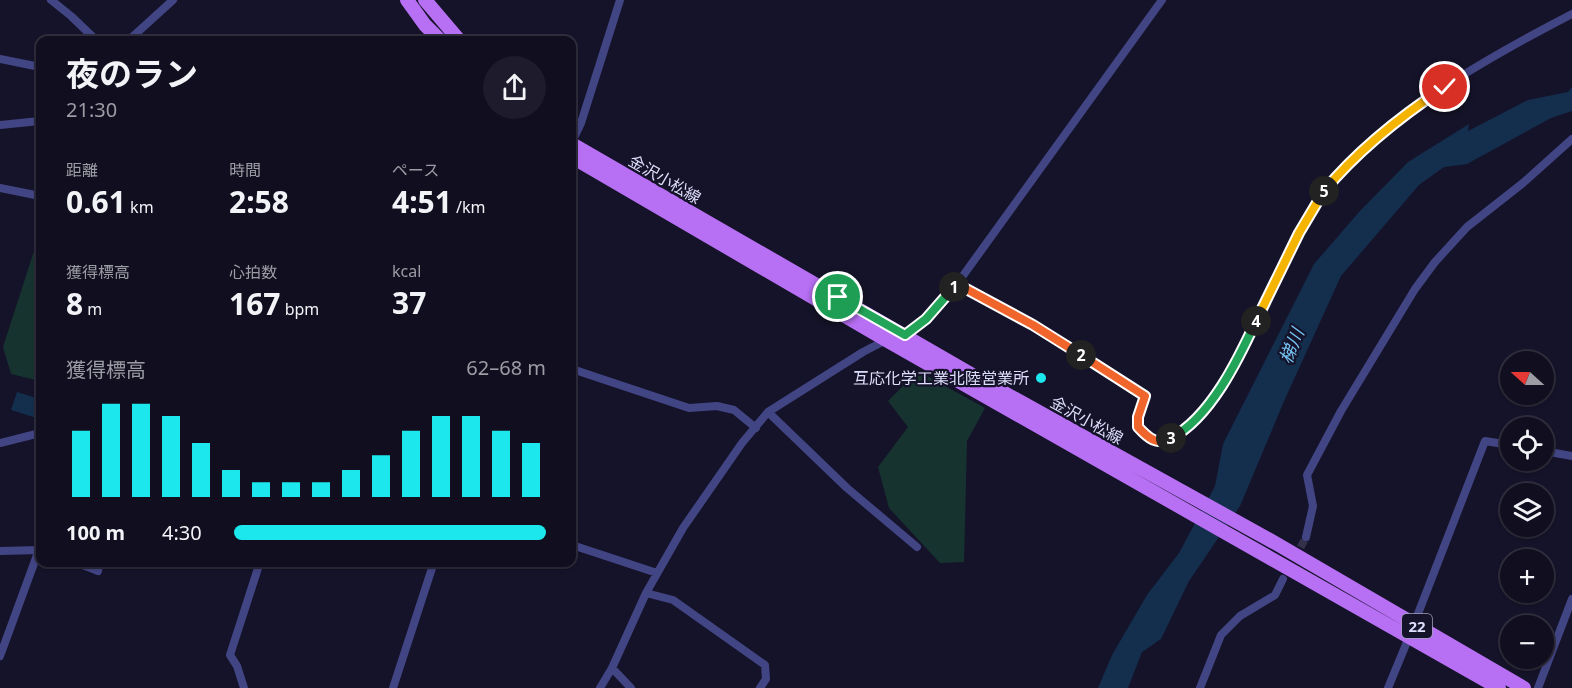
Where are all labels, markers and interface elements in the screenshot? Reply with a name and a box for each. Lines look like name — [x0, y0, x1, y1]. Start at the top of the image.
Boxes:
text: 夜のラン — [66, 51, 198, 96]
button: share — [483, 56, 546, 119]
pin — [1419, 61, 1470, 112]
icon: check — [1428, 70, 1461, 103]
text: 21:30 — [66, 96, 117, 123]
street label: 金沢小松線 — [625, 149, 705, 209]
text: 距離 — [66, 159, 98, 181]
text: 時間 — [229, 159, 261, 181]
text: ペース — [392, 159, 439, 181]
pin: 5 — [1309, 176, 1339, 206]
text: 5 — [1319, 180, 1329, 202]
text: 0.61 — [66, 181, 126, 222]
text: 2:58 — [229, 181, 289, 222]
text: 4:51 — [392, 181, 452, 222]
text: km — [126, 196, 154, 218]
text: /km — [452, 196, 486, 218]
text: kcal — [392, 260, 421, 282]
text: 獲得標高 — [66, 261, 130, 283]
text: 心拍数 — [229, 261, 277, 283]
pin — [812, 271, 863, 322]
pin: 1 — [939, 272, 969, 302]
text: 1 — [949, 276, 959, 298]
icon: arrive — [821, 280, 854, 313]
text: 37 — [392, 282, 426, 323]
text: 8 — [66, 283, 83, 324]
text: 167 — [229, 283, 280, 324]
text: m — [83, 298, 102, 320]
text: bpm — [280, 298, 319, 320]
pin: 4 — [1241, 306, 1271, 336]
text: 4 — [1251, 310, 1261, 332]
water label: 梯川 — [1273, 323, 1310, 367]
pin: 2 — [1066, 340, 1096, 370]
text: 2 — [1076, 344, 1086, 366]
north arrow — [1500, 351, 1554, 405]
map controls — [1500, 351, 1554, 669]
text: 62–68 m — [466, 354, 546, 381]
text: 獲得標高 — [66, 356, 146, 383]
place label: 互応化学工業北陸営業所 — [853, 367, 1029, 389]
marker: 互応化学工業北陸営業所 — [1034, 371, 1048, 385]
street label: 金沢小松線 — [1047, 391, 1127, 449]
button: locate — [1500, 417, 1554, 471]
pin: 3 — [1156, 423, 1186, 453]
text: 3 — [1166, 427, 1176, 449]
button: layers — [1500, 483, 1554, 537]
text: 100 m — [66, 519, 125, 546]
text: 4:30 — [162, 519, 202, 546]
button: + — [1500, 549, 1554, 603]
road number: 22 — [1402, 614, 1432, 638]
button: − — [1500, 615, 1554, 669]

